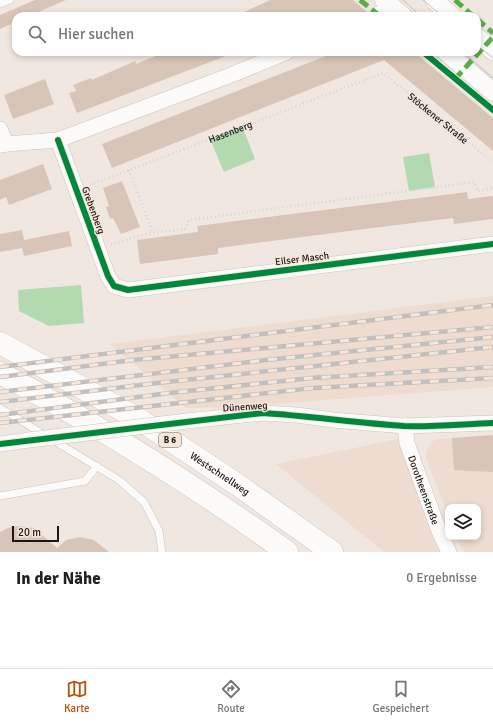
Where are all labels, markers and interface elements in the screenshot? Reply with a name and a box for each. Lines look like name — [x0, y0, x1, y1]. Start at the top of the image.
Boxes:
search box — [12, 12, 481, 56]
icon: search — [26, 23, 48, 45]
text: Hier suchen — [58, 25, 134, 43]
street label: Stöckener Straße — [405, 91, 470, 147]
street label: Hasenberg — [207, 119, 254, 146]
street label: Grebenberg — [79, 185, 107, 236]
street label: Eilser Masch — [274, 250, 330, 268]
street label: Dünenweg — [222, 399, 268, 415]
road number: B 6 — [159, 433, 181, 447]
street label: Westschnellweg — [187, 450, 252, 498]
street label: Dorotheenstraße — [405, 454, 441, 526]
map controls — [445, 504, 481, 540]
button: layers — [445, 504, 481, 540]
scale bar — [12, 524, 59, 543]
text: 20 m — [18, 526, 41, 539]
text: In der Nähe — [16, 568, 101, 589]
text: 0 Ergebnisse — [406, 570, 477, 586]
tab: Karte — [64, 678, 90, 715]
tab: Route — [217, 678, 245, 715]
tab: Gespeichert — [373, 678, 429, 715]

